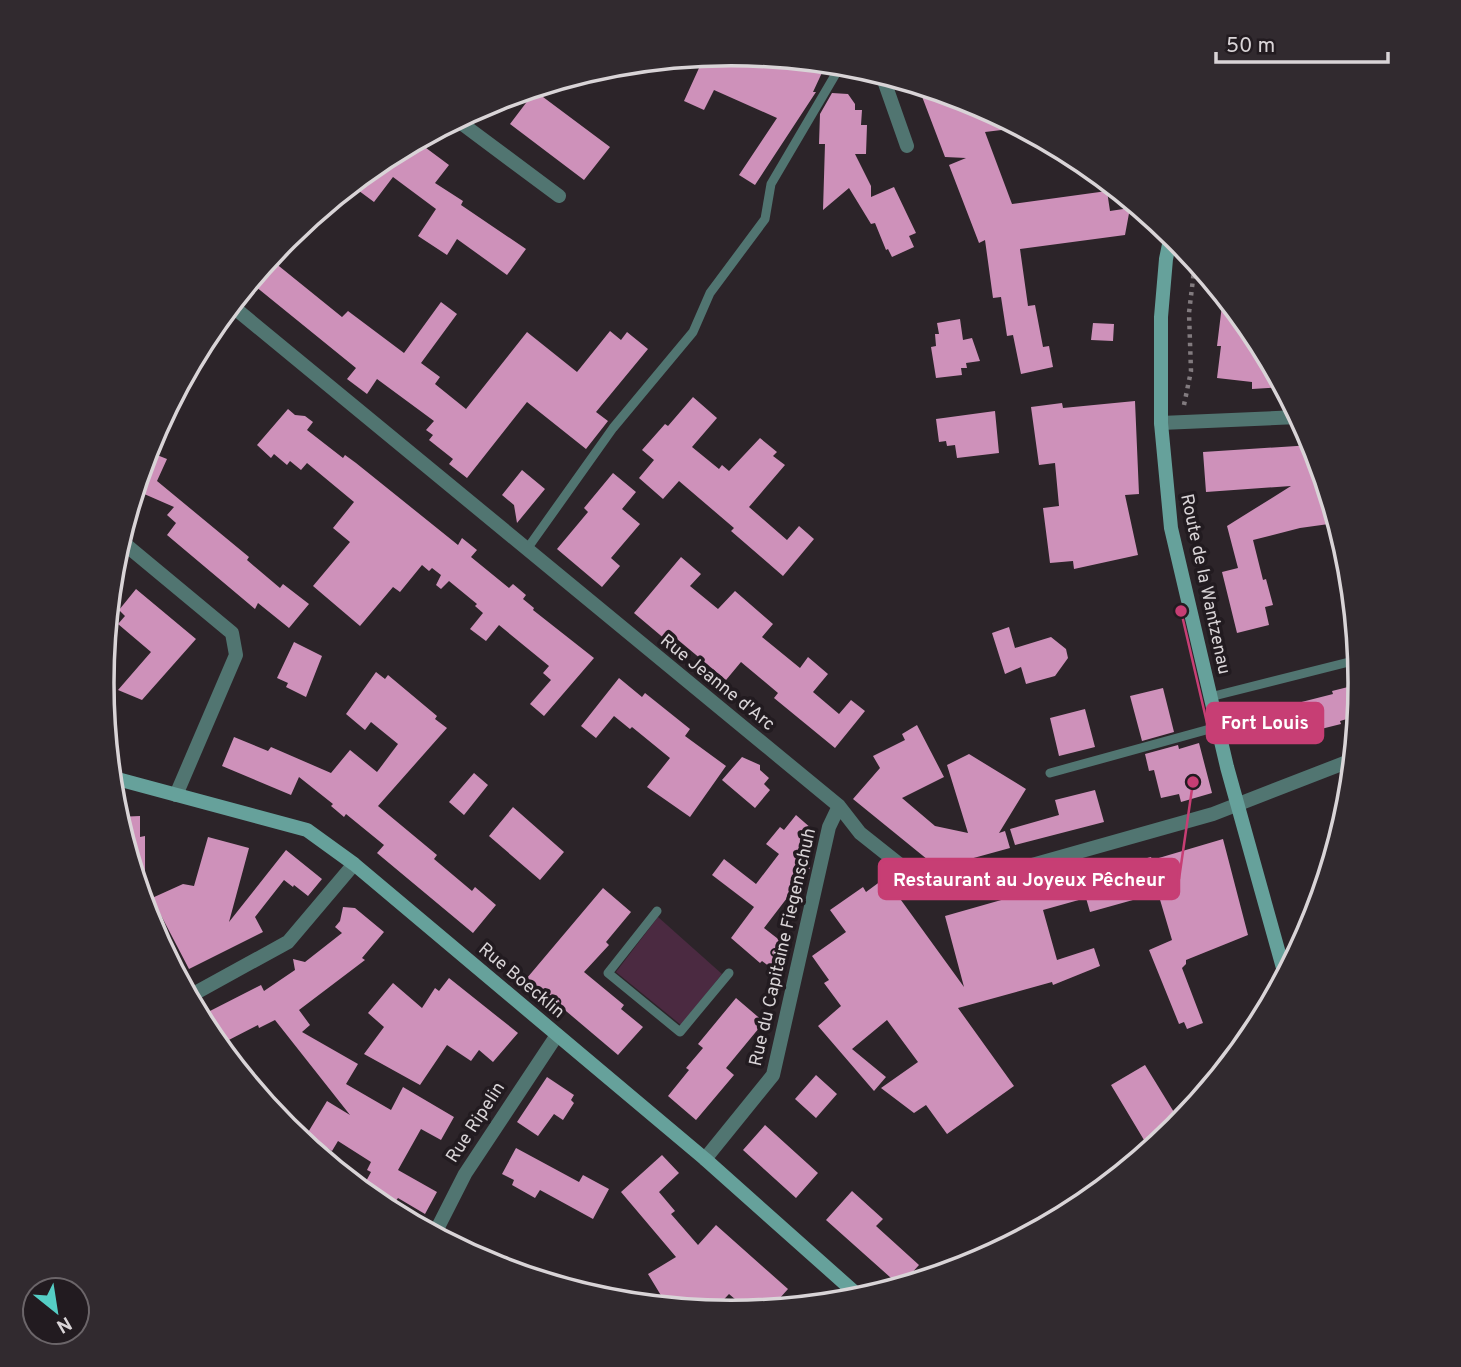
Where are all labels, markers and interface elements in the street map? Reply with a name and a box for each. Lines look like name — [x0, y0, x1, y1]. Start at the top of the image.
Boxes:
scale bar — [1216, 21, 1388, 65]
text: 50 m — [1226, 33, 1275, 60]
street label: Route de la Wantzenau — [1174, 492, 1235, 677]
street label: Rue Jeanne d'Arc — [655, 630, 779, 737]
callout: Fort Louis — [1207, 703, 1323, 743]
text: Fort Louis — [1221, 712, 1309, 736]
street label: Rue du Capitaine Fiegenschuh — [745, 826, 822, 1069]
callout: Restaurant au Joyeux Pêcheur — [879, 859, 1179, 899]
text: Restaurant au Joyeux Pêcheur — [893, 869, 1165, 893]
street label: Rue Boecklin — [473, 938, 569, 1024]
street label: Rue Ripelin — [442, 1078, 511, 1168]
north arrow — [21, 1276, 91, 1346]
text: N — [52, 1310, 75, 1338]

